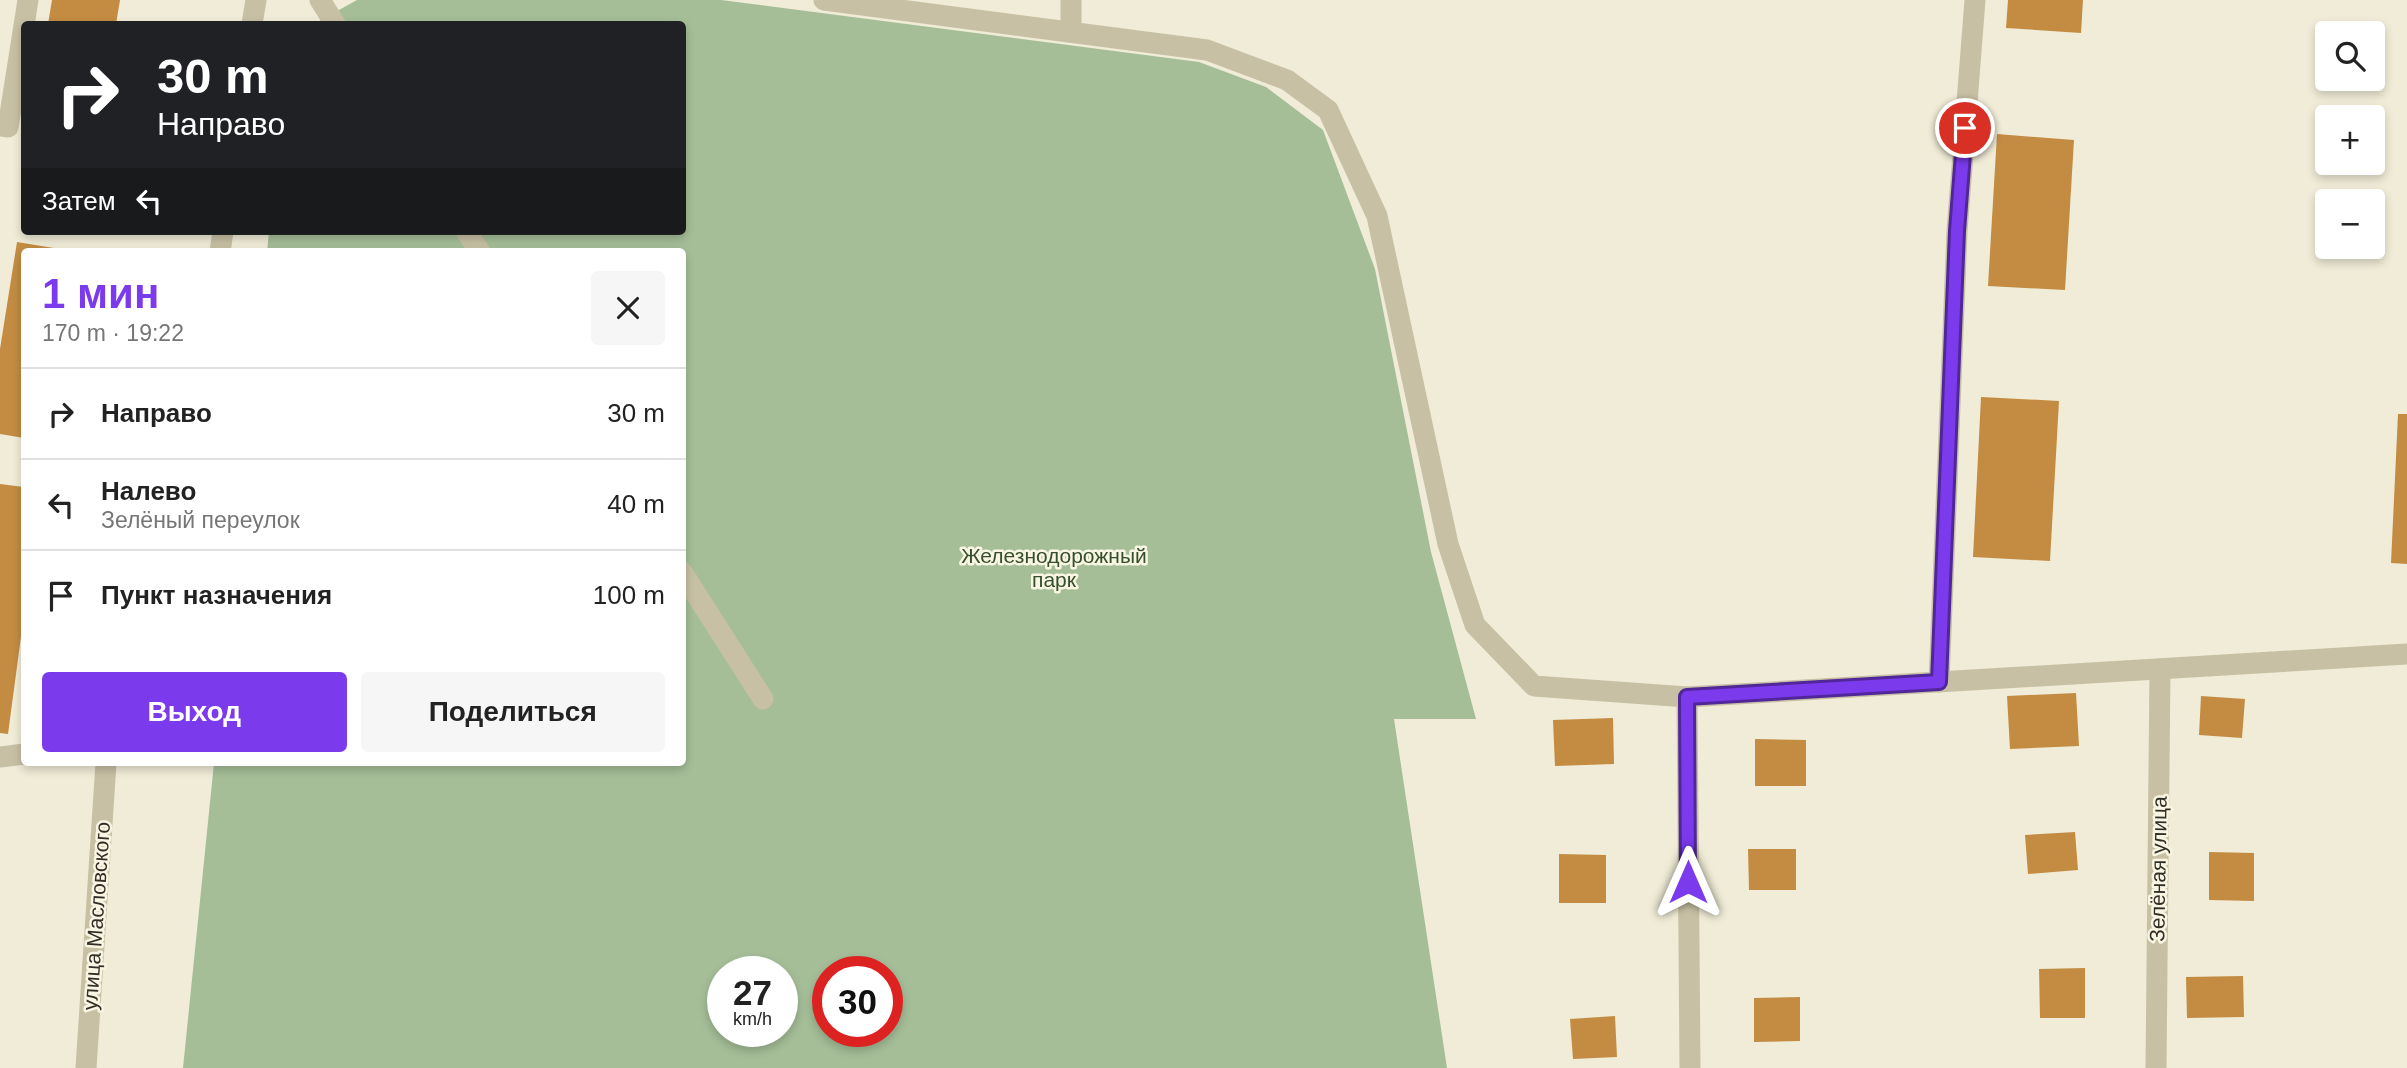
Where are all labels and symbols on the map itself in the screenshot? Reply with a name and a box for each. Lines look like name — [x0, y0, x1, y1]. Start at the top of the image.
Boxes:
pin — [1935, 98, 1995, 158]
park label: Железнодорожный парк — [961, 544, 1147, 591]
street label: Зелёная улица — [2145, 796, 2171, 942]
street label: улица Масловского — [78, 821, 114, 1011]
position arrow — [1651, 845, 1725, 919]
speed limit sign: 30 — [812, 956, 903, 1047]

